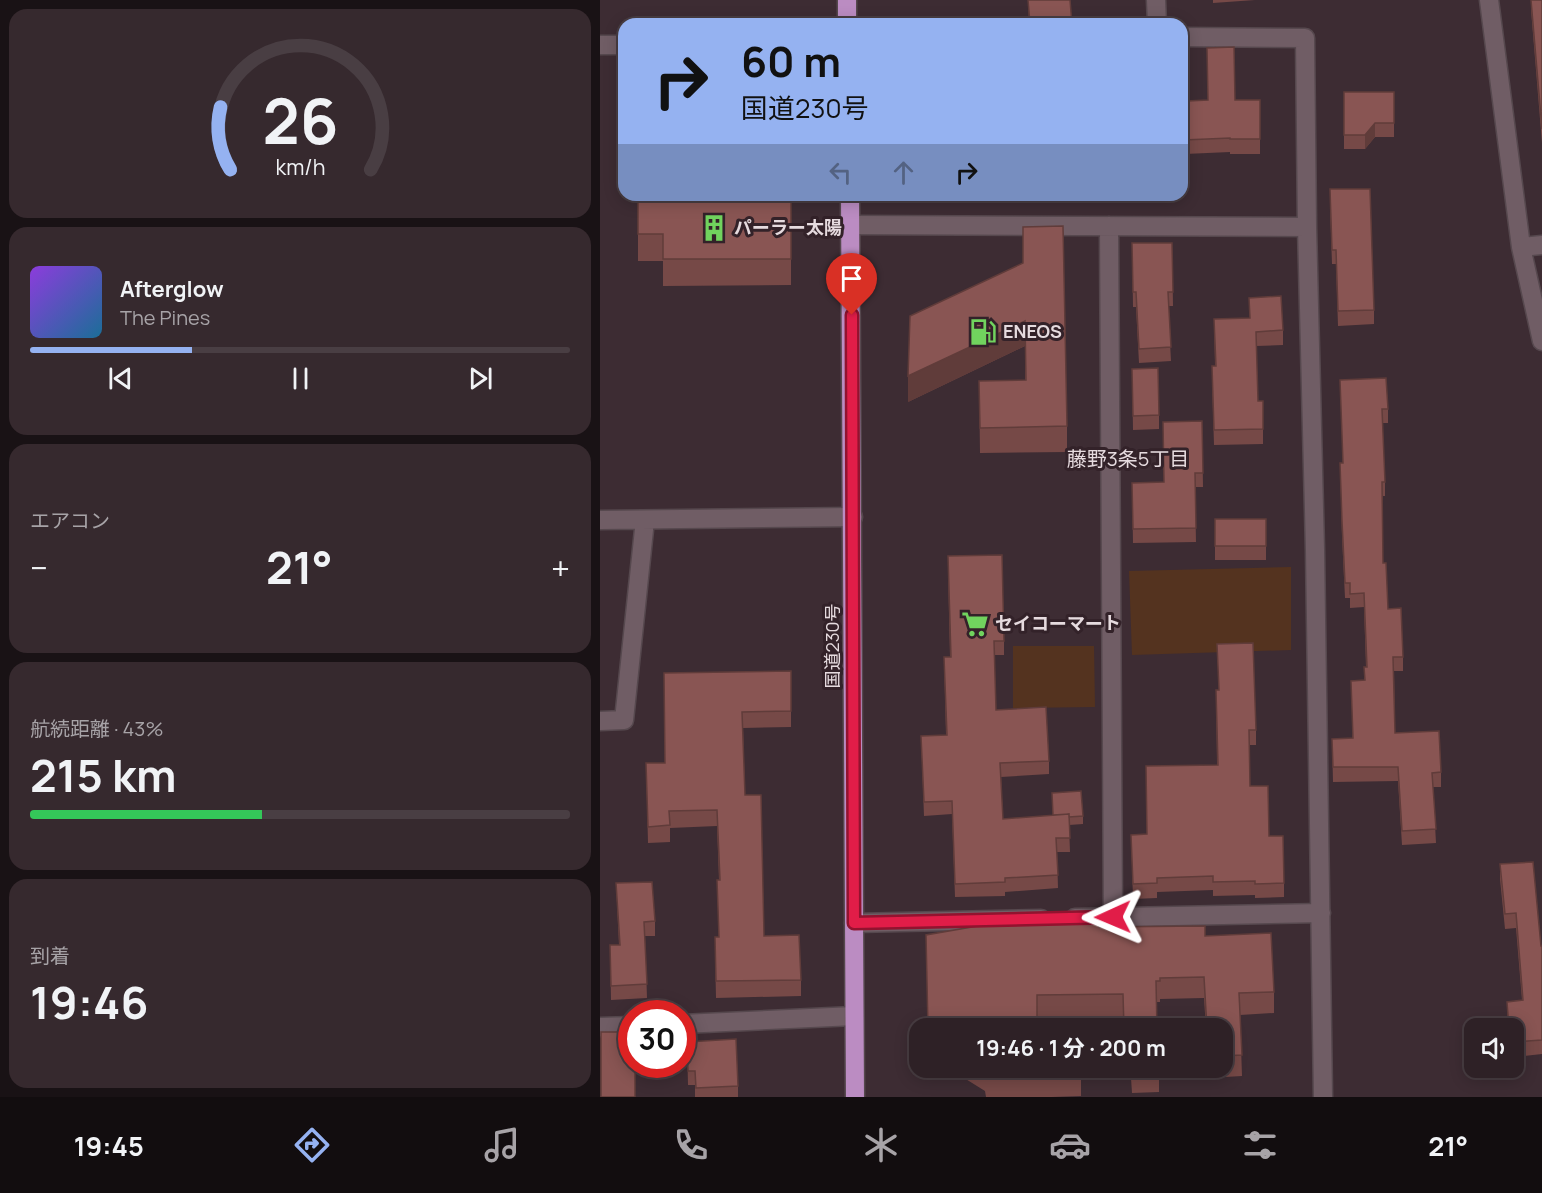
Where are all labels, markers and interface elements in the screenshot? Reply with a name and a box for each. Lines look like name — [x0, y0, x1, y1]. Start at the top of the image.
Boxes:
text: 60 m — [741, 32, 841, 90]
icon: right — [642, 42, 720, 120]
text: 26 — [262, 77, 338, 163]
text: 国道230号 — [741, 89, 869, 126]
text: km/h — [275, 153, 325, 182]
icon: left — [824, 156, 857, 189]
icon: ahead — [887, 156, 920, 189]
icon: right — [950, 156, 983, 189]
building icon: パーラー太陽 — [699, 213, 729, 243]
place label: パーラー太陽 — [734, 215, 842, 239]
pin — [826, 253, 877, 315]
icon: arrive — [835, 262, 868, 295]
text: Afterglow — [120, 274, 224, 304]
text: The Pines — [120, 304, 210, 331]
fuel station icon: ENEOS — [968, 317, 998, 347]
place label: ENEOS — [1003, 319, 1062, 343]
icon: previous — [104, 362, 137, 395]
icon: pause — [284, 362, 317, 395]
icon: next — [464, 362, 497, 395]
district label: 藤野3条5丁目 — [1067, 445, 1189, 472]
text: エアコン — [30, 507, 110, 534]
text: 21° — [266, 536, 333, 598]
text: − — [30, 545, 48, 590]
text: + — [551, 545, 570, 590]
street label: 国道230号 — [820, 603, 844, 689]
supermarket icon: セイコーマート — [960, 609, 990, 639]
place label: セイコーマート — [995, 611, 1121, 635]
text: 航続距離 · 43% — [30, 715, 163, 742]
text: 215 km — [30, 744, 177, 806]
position arrow — [1081, 885, 1145, 949]
text: 到着 — [30, 942, 70, 969]
text: 19:46 — [30, 971, 148, 1033]
speed limit sign: 30 — [618, 1000, 696, 1078]
map controls — [1464, 1018, 1524, 1078]
button: sound — [1464, 1018, 1524, 1078]
text: 19:46 · 1 分 · 200 m — [976, 1033, 1166, 1063]
icon: directions — [291, 1124, 333, 1166]
icon: music — [481, 1124, 523, 1166]
icon: phone — [670, 1124, 712, 1166]
icon: climate — [860, 1124, 902, 1166]
icon: car — [1049, 1124, 1091, 1166]
icon: filters — [1239, 1124, 1281, 1166]
text: 19:45 — [74, 1127, 144, 1164]
text: 21° — [1428, 1127, 1468, 1164]

